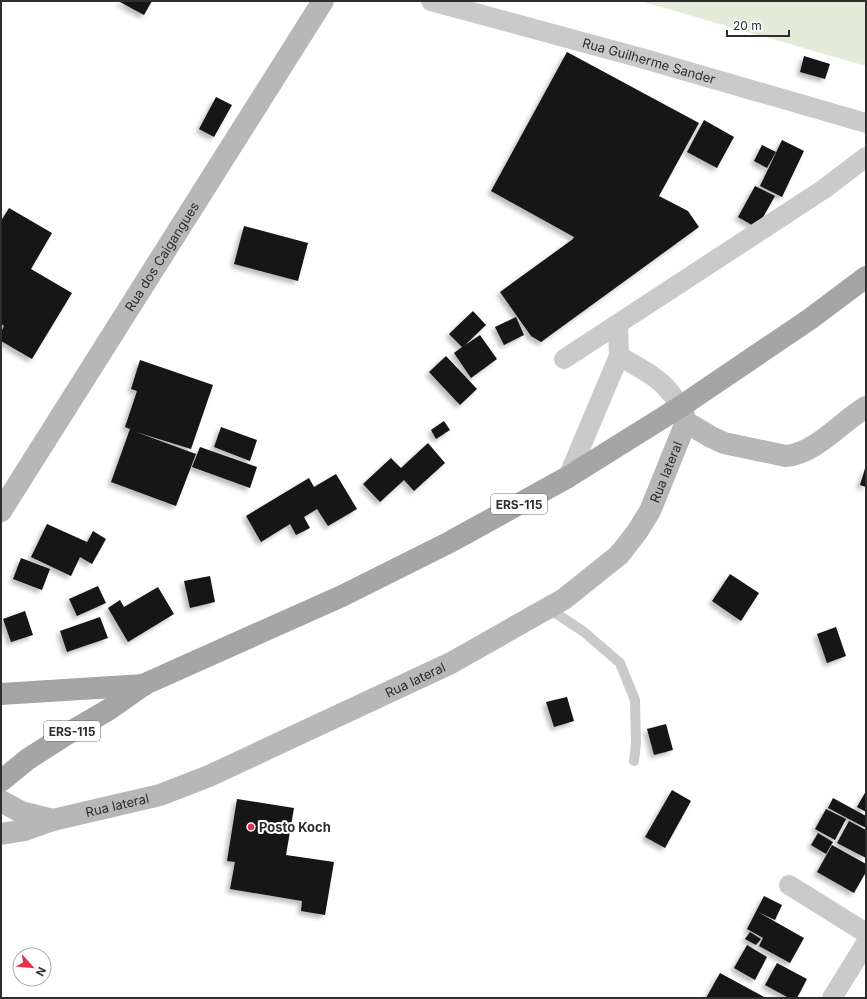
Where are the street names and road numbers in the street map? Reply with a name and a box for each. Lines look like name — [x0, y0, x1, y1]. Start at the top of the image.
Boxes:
street label: Rua Guilherme Sander — [581, 34, 717, 87]
street label: Rua dos Caigangues — [121, 199, 202, 314]
street label: Rua lateral — [646, 439, 685, 505]
road number: ERS-115 — [491, 494, 547, 514]
street label: Rua lateral — [382, 659, 448, 701]
road number: ERS-115 — [44, 721, 100, 741]
street label: Rua lateral — [84, 790, 150, 820]

